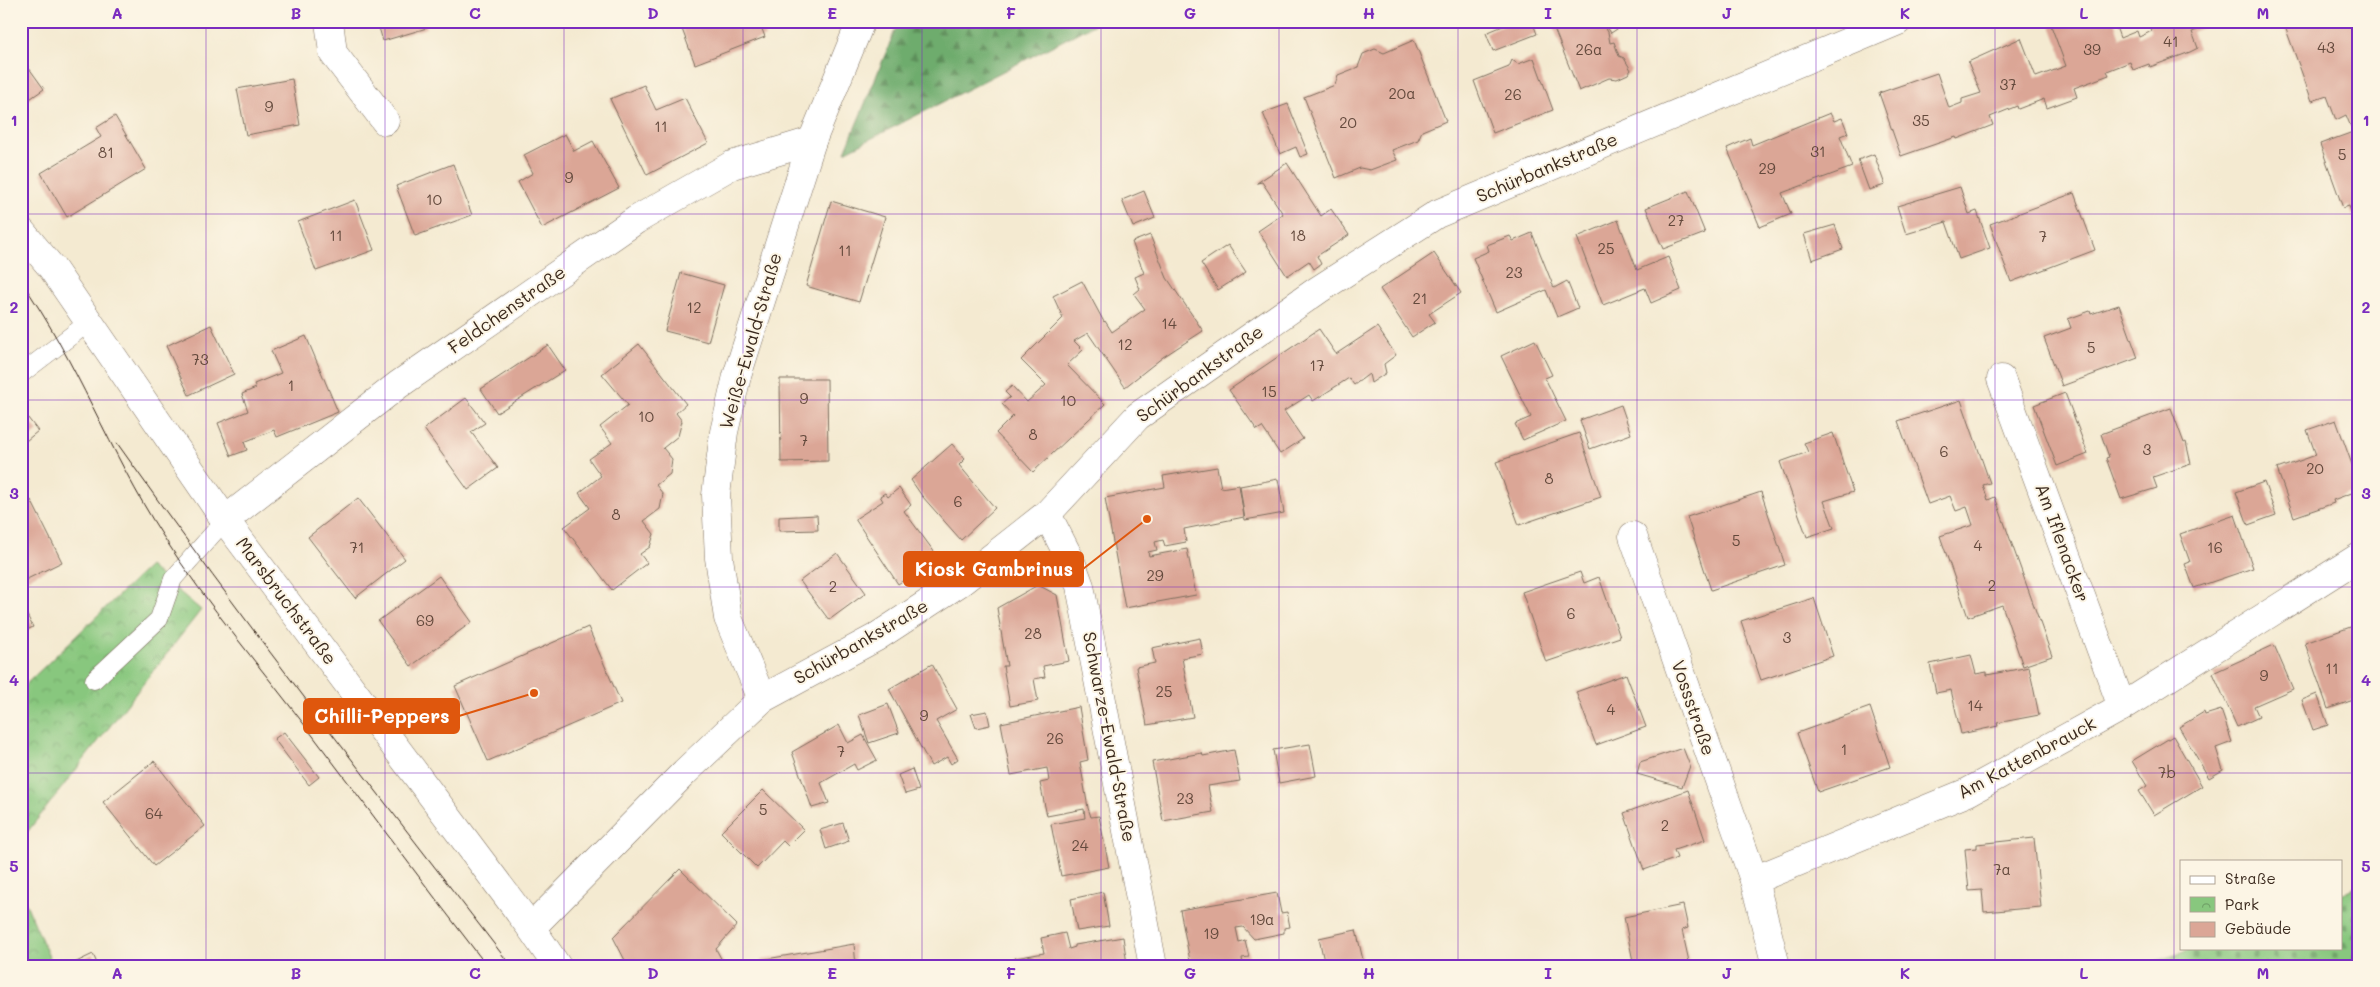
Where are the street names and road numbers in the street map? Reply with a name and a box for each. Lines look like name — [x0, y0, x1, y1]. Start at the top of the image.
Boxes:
street label: Schürbankstraße — [1472, 126, 1621, 208]
street label: Weiße-Ewald-Straße — [713, 250, 787, 432]
street label: Feldchenstraße — [443, 260, 570, 359]
street label: Schürbankstraße — [1131, 319, 1268, 427]
street label: Am Iflenacker — [2030, 480, 2096, 605]
street label: Marsbruchstraße — [231, 532, 343, 669]
street label: Schürbankstraße — [789, 593, 932, 689]
street label: Schwarze-Ewald-Straße — [1078, 630, 1142, 844]
street label: Vossstraße — [1666, 657, 1721, 758]
street label: Am Kattenbrauck — [1953, 711, 2100, 804]

